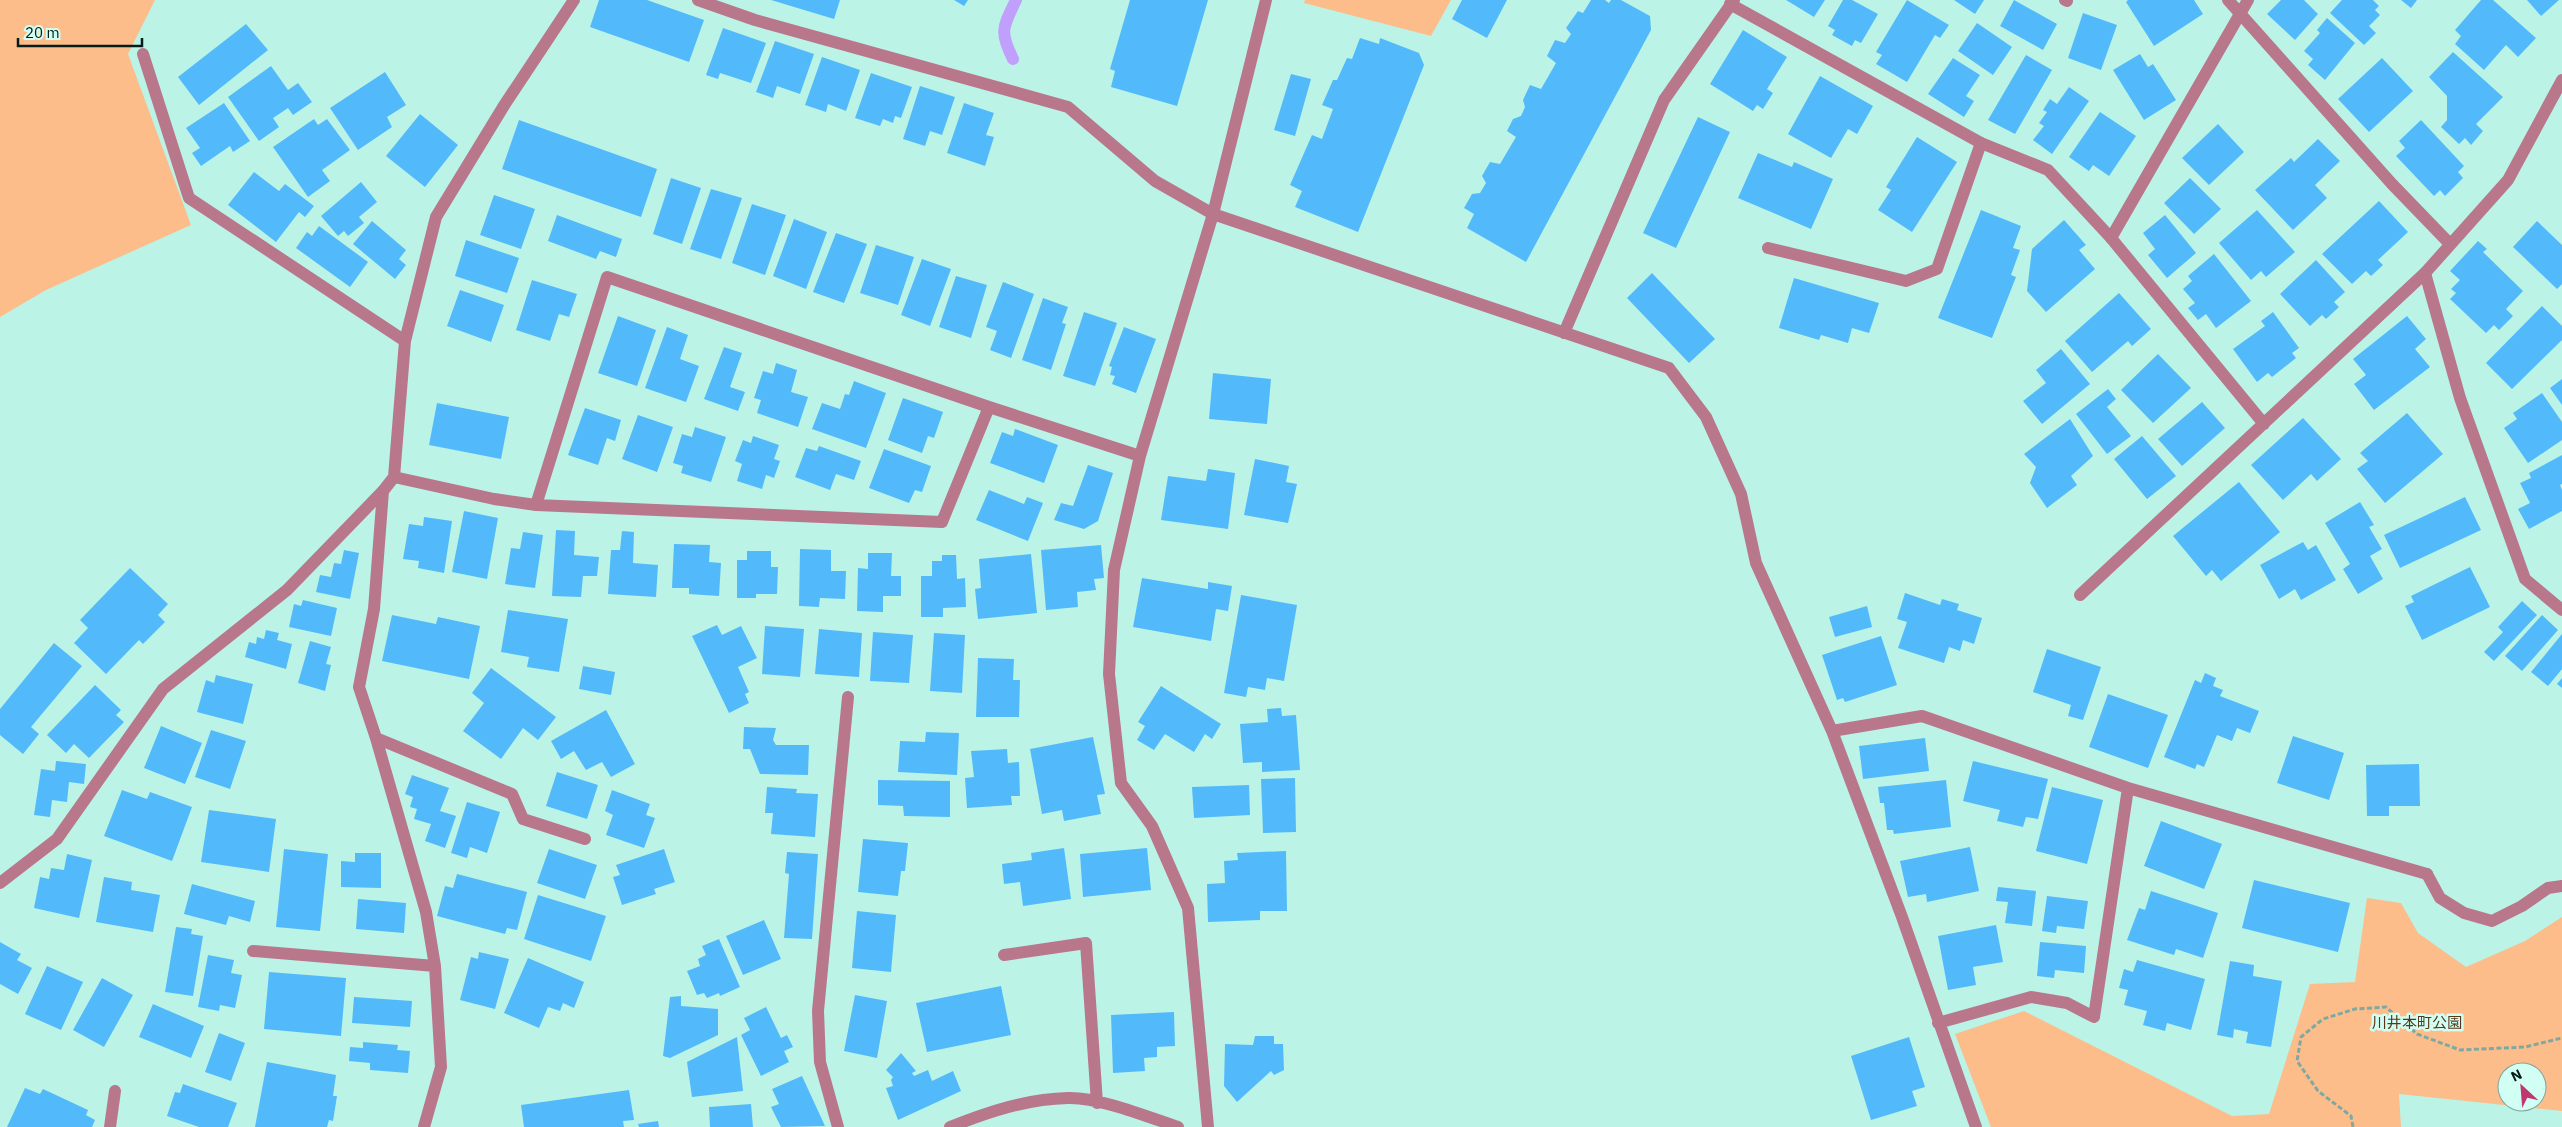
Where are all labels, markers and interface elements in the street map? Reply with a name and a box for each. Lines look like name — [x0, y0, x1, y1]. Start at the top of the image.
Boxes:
scale bar — [18, 15, 141, 47]
text: 20 m — [25, 23, 60, 42]
park label: 川井本町公園 — [2372, 1013, 2462, 1032]
north arrow — [2497, 1062, 2547, 1112]
text: N — [2508, 1065, 2525, 1086]

